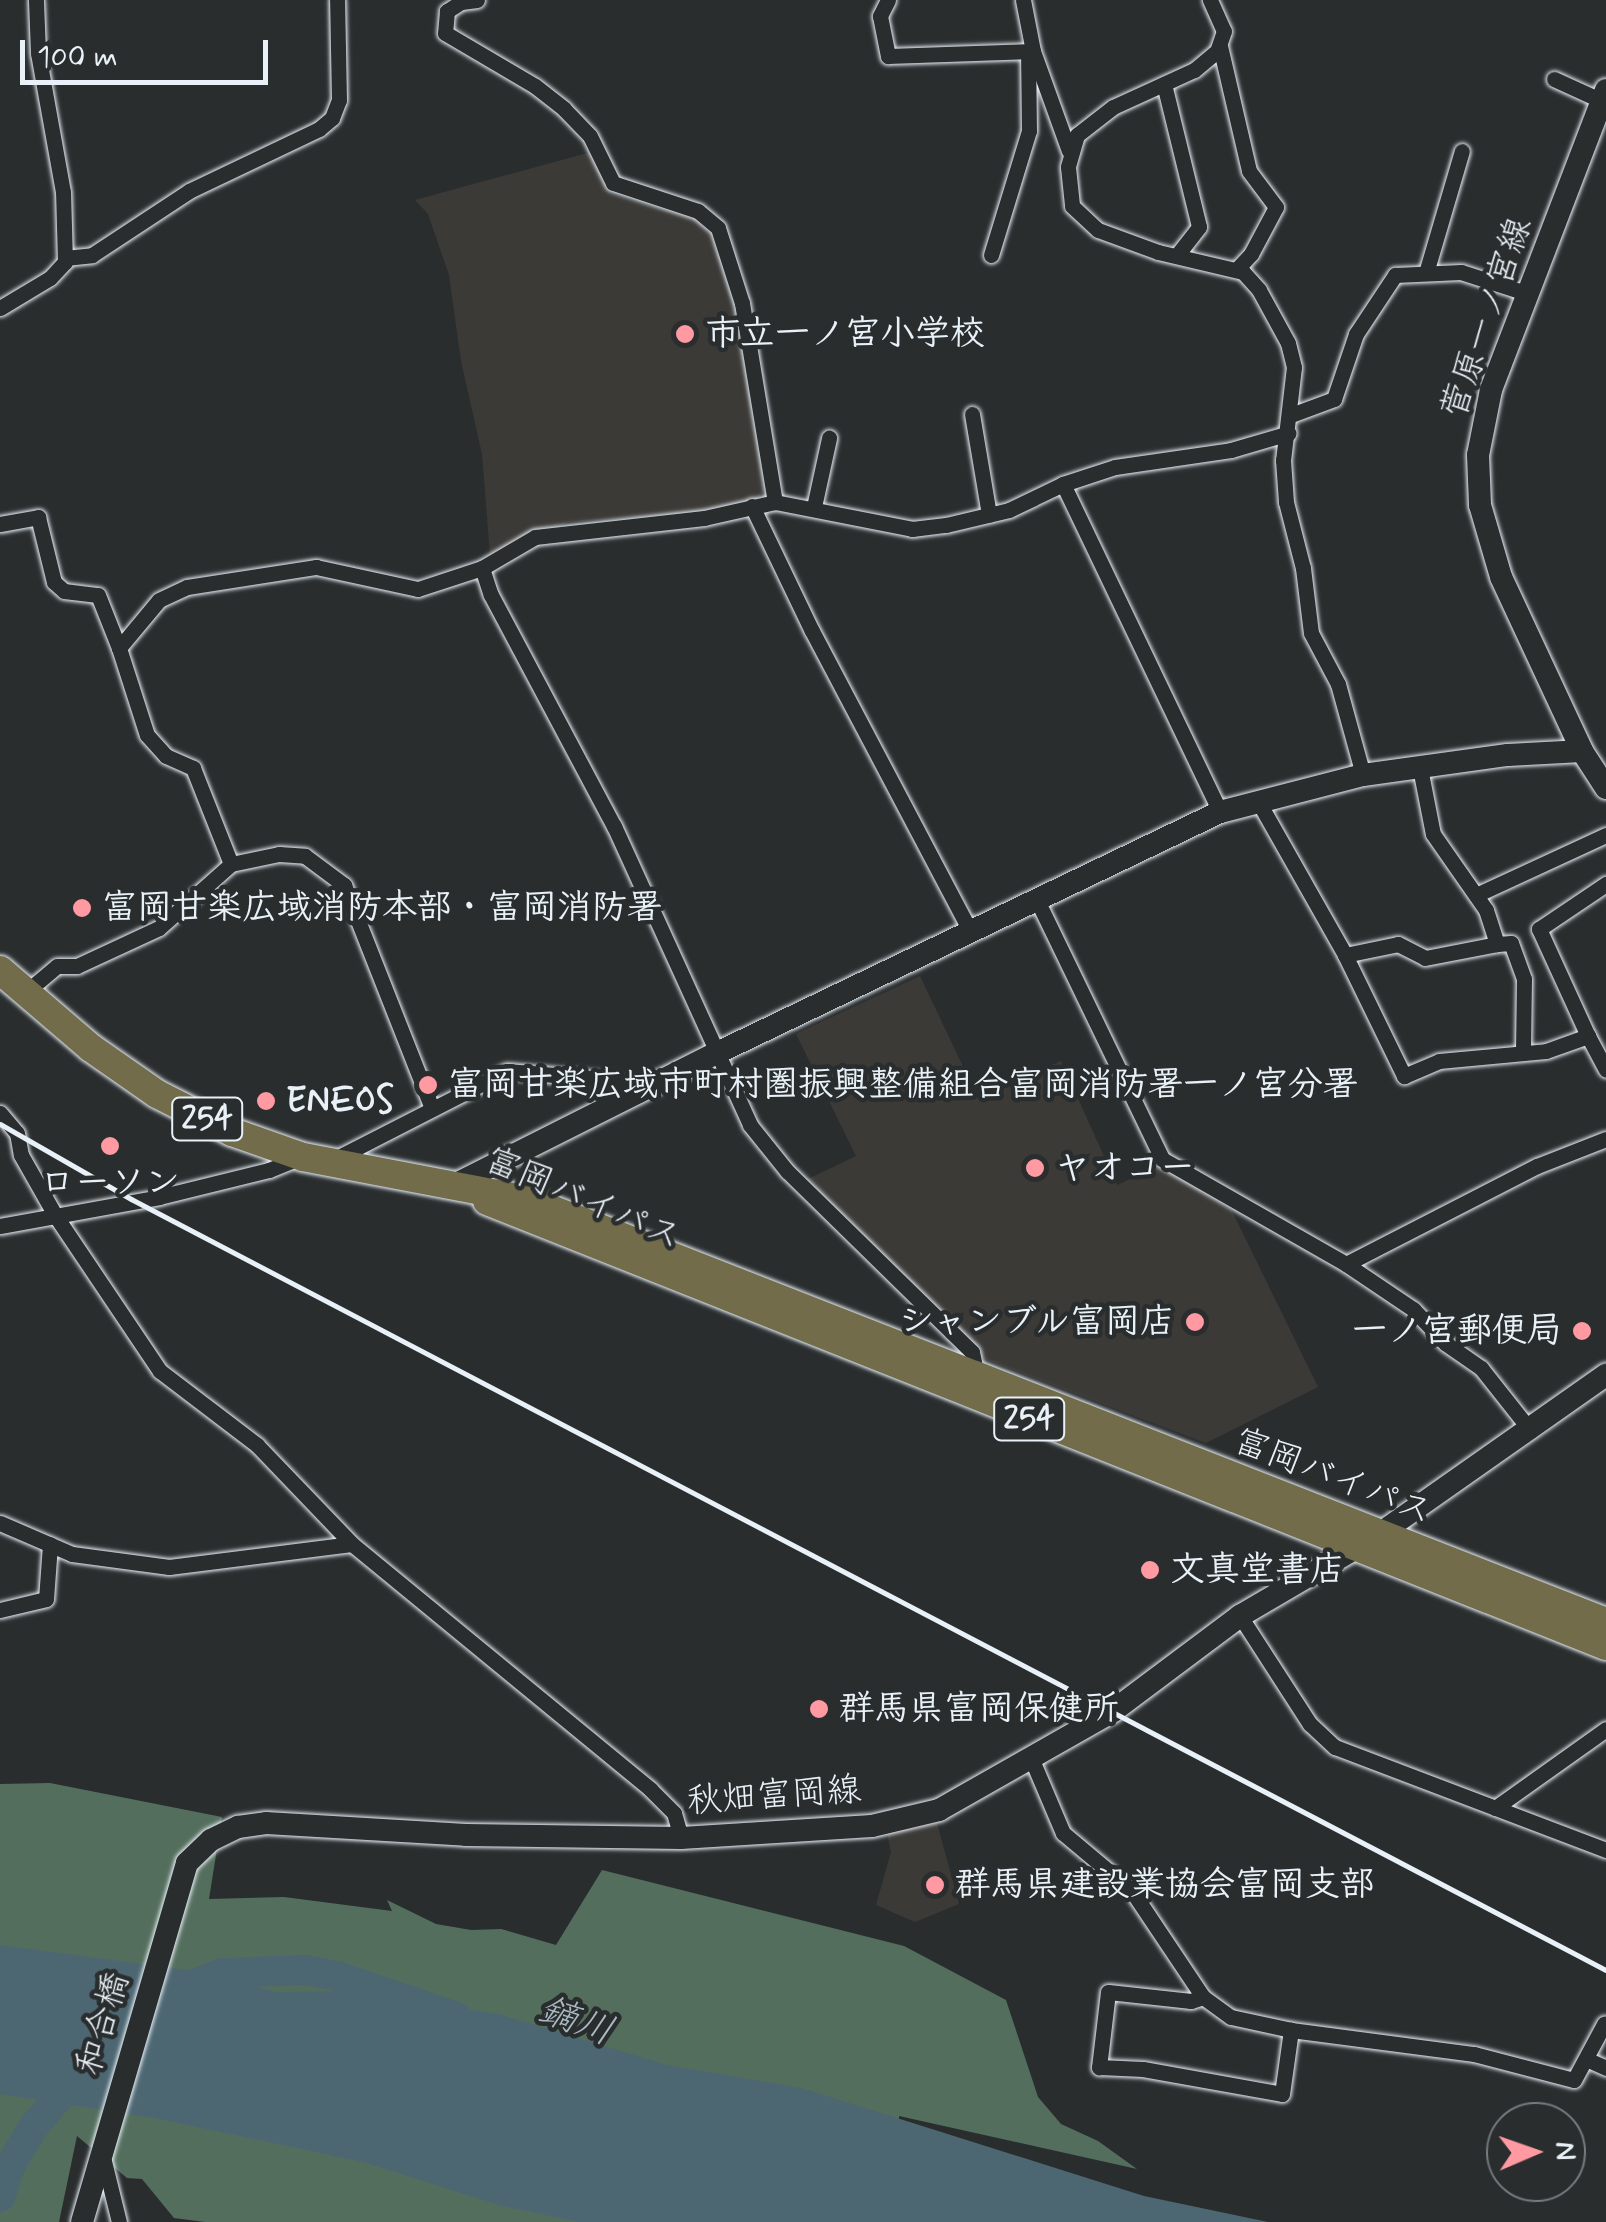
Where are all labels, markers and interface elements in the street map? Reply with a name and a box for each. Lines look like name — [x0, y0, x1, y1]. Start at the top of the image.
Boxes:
scale bar — [25, 20, 272, 82]
text: 100 m — [37, 38, 118, 77]
street label: 菅原一ノ宮線 — [1433, 212, 1541, 424]
place label: 市立一ノ宮小学校 — [705, 313, 985, 355]
marker: 市立一ノ宮小学校 — [674, 323, 696, 345]
place label: 富岡甘楽広域消防本部・富岡消防署 — [102, 887, 662, 929]
marker: 富岡甘楽広域消防本部・富岡消防署 — [71, 897, 93, 919]
place label: 富岡甘楽広域市町村圏振興整備組合富岡消防署一ノ宮分署 — [448, 1064, 1358, 1106]
marker: 富岡甘楽広域市町村圏振興整備組合富岡消防署一ノ宮分署 — [417, 1074, 439, 1096]
place label: ENEOS — [286, 1080, 394, 1122]
marker: ENEOS — [255, 1090, 277, 1112]
road number: 254 — [170, 1092, 244, 1146]
marker: ローソン — [99, 1135, 121, 1157]
street label: 富岡バイパス — [478, 1139, 688, 1259]
place label: ヤオコー — [1055, 1147, 1195, 1189]
marker: ヤオコー — [1024, 1157, 1046, 1179]
place label: ローソン — [40, 1162, 180, 1204]
place label: シャンブル富岡店 — [895, 1301, 1175, 1343]
place label: 一ノ宮郵便局 — [1352, 1310, 1562, 1352]
marker: シャンブル富岡店 — [1184, 1311, 1206, 1333]
marker: 一ノ宮郵便局 — [1571, 1320, 1593, 1342]
road number: 254 — [992, 1392, 1066, 1446]
street label: 富岡バイパス — [1227, 1420, 1439, 1534]
place label: 文真堂書店 — [1170, 1549, 1345, 1591]
marker: 文真堂書店 — [1139, 1559, 1161, 1581]
place label: 群馬県富岡保健所 — [839, 1688, 1119, 1730]
marker: 群馬県富岡保健所 — [808, 1698, 830, 1720]
street label: 秋畑富岡線 — [685, 1769, 863, 1823]
place label: 群馬県建設業協会富岡支部 — [955, 1864, 1375, 1906]
marker: 群馬県建設業協会富岡支部 — [924, 1874, 946, 1896]
street label: 和合橋 — [68, 1968, 138, 2080]
water label: 鏑川 — [532, 1988, 620, 2056]
north arrow — [1486, 2102, 1586, 2202]
text: N — [1546, 2141, 1583, 2161]

